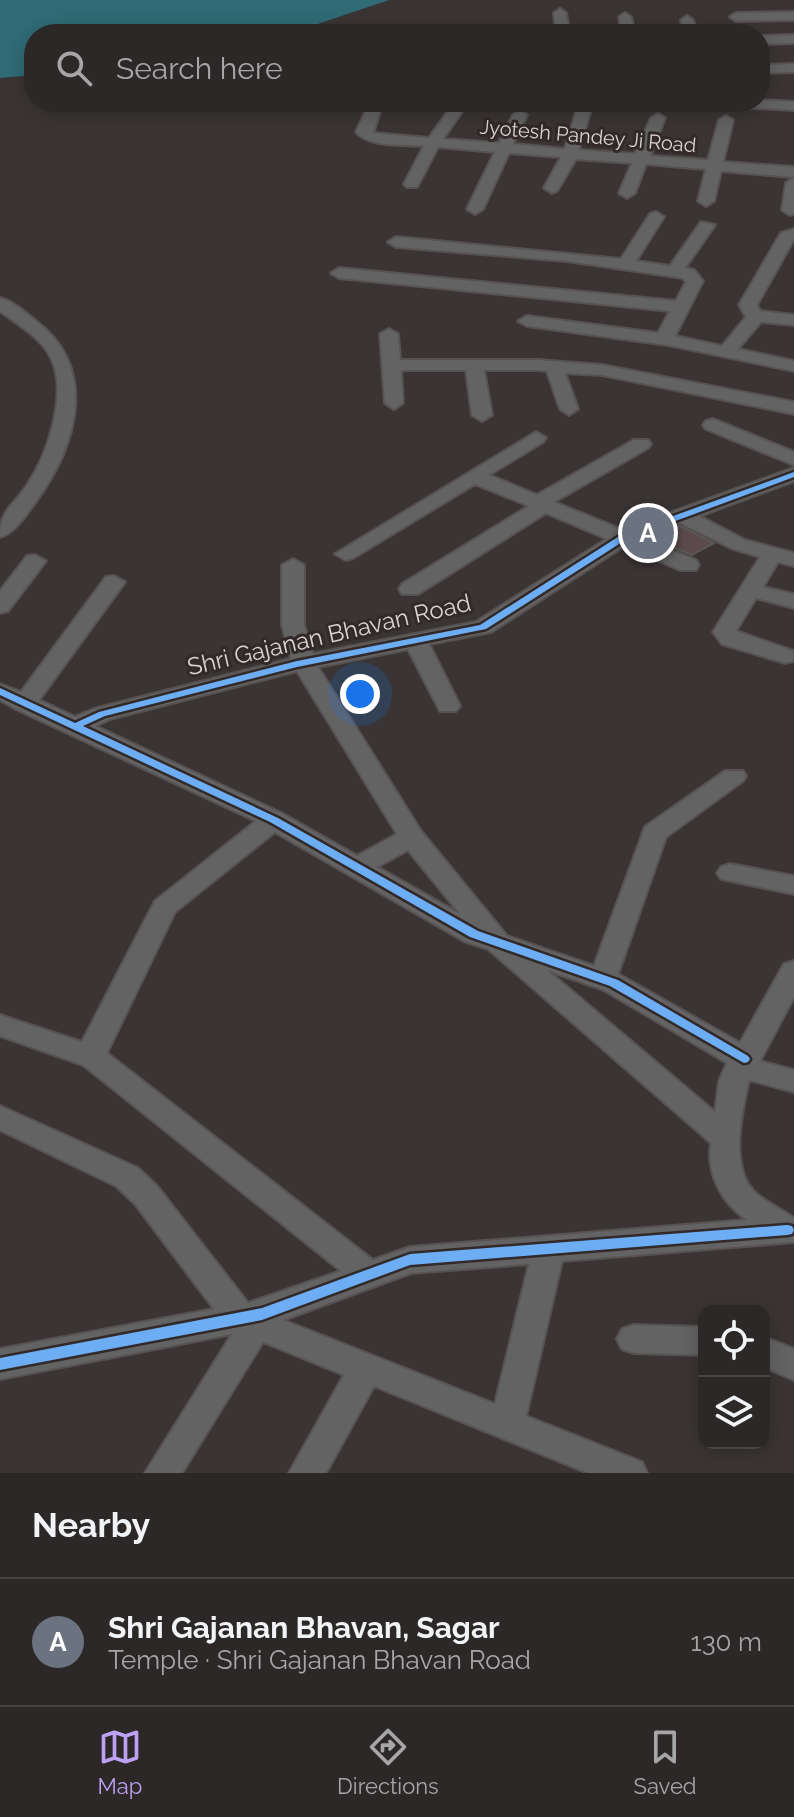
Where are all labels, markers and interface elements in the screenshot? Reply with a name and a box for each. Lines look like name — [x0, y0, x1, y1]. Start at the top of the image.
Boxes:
search box — [24, 24, 770, 112]
icon: search — [52, 46, 96, 90]
text: Search here — [116, 51, 283, 86]
street label: Jyotesh Pandey Ji Road — [479, 115, 697, 157]
pin: A — [622, 503, 674, 563]
street label: Shri Gajanan Bhavan Road — [184, 588, 474, 681]
your location — [340, 674, 380, 714]
map controls — [698, 1305, 770, 1449]
button: locate — [698, 1305, 770, 1377]
button: layers — [698, 1377, 770, 1449]
text: Nearby — [32, 1505, 150, 1545]
text: Shri Gajanan Bhavan, Sagar — [108, 1610, 500, 1645]
text: A — [49, 1627, 67, 1657]
text: 130 m — [691, 1627, 762, 1657]
text: Temple · Shri Gajanan Bhavan Road — [108, 1645, 531, 1675]
tab: Map — [97, 1725, 142, 1799]
tab: Directions — [337, 1725, 439, 1799]
tab: Saved — [634, 1725, 697, 1799]

